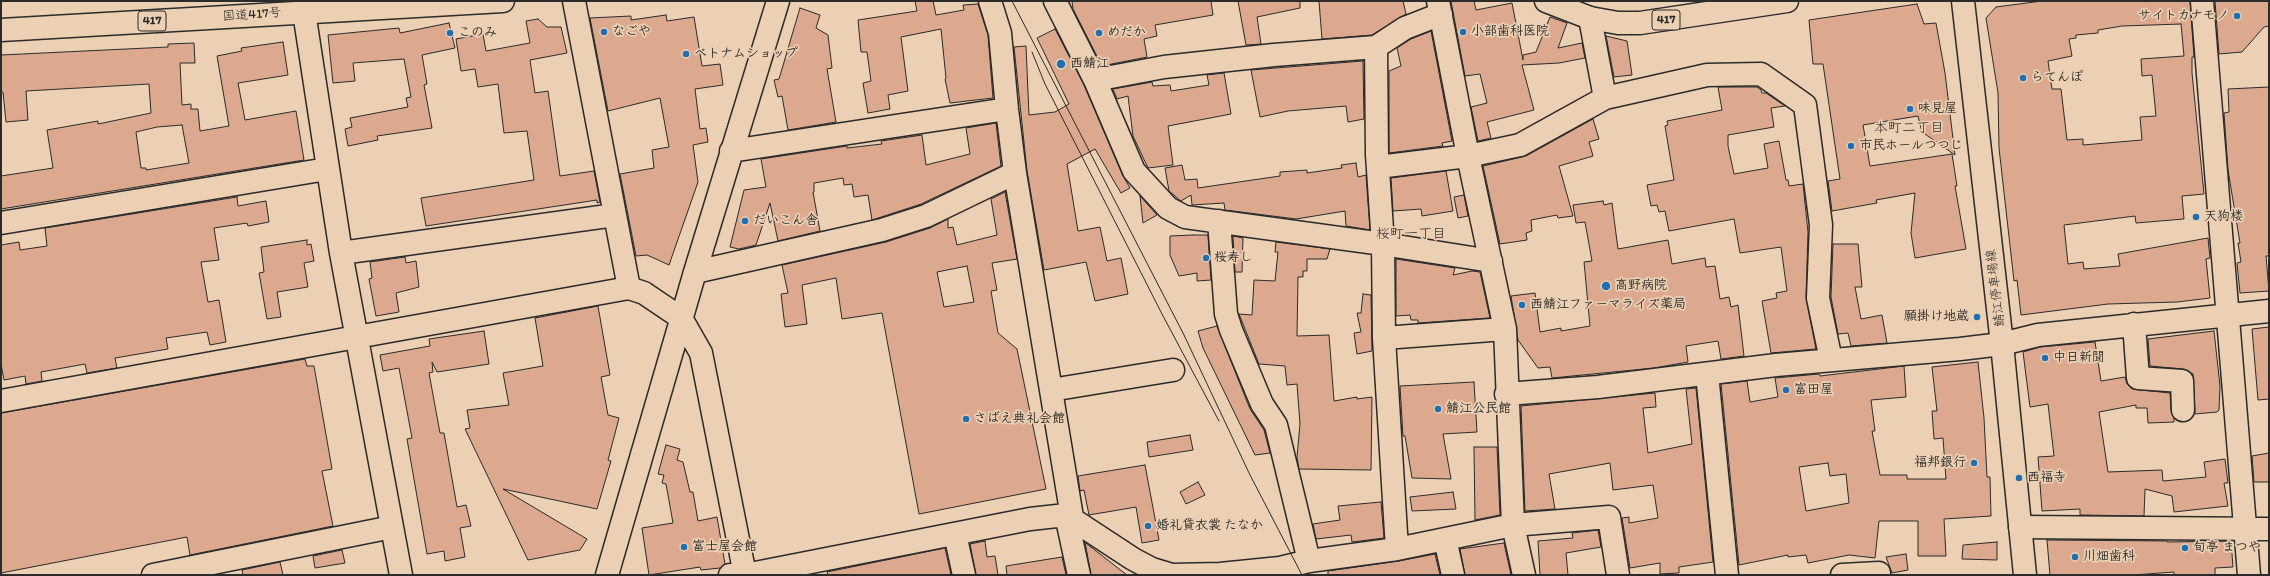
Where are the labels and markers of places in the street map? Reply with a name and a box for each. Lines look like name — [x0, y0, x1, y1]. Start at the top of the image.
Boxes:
place label: サイトカナモノ — [2138, 8, 2229, 24]
marker: サイトカナモノ — [2232, 11, 2242, 21]
place label: なごや — [612, 24, 651, 40]
place label: 小部歯科医院 — [1471, 24, 1549, 40]
place label: このみ — [458, 25, 497, 41]
place label: めだか — [1107, 25, 1146, 41]
marker: なごや — [599, 27, 609, 37]
marker: 小部歯科医院 — [1458, 27, 1468, 37]
marker: このみ — [445, 28, 455, 38]
marker: めだか — [1094, 28, 1104, 38]
place label: ベトナムショップ — [694, 46, 798, 62]
marker: ベトナムショップ — [681, 49, 691, 59]
place label: 西鯖江 — [1070, 56, 1109, 72]
marker: 西鯖江 — [1055, 58, 1067, 70]
place label: らてんぽ — [2031, 70, 2083, 86]
marker: らてんぽ — [2018, 73, 2028, 83]
place label: 味見屋 — [1918, 101, 1957, 117]
marker: 味見屋 — [1905, 104, 1915, 114]
place label: 市民ホールつつじ — [1859, 138, 1963, 154]
marker: 市民ホールつつじ — [1846, 141, 1856, 151]
place label: 天狗楼 — [2204, 209, 2243, 225]
marker: 天狗楼 — [2191, 212, 2201, 222]
place label: だいこん舎 — [753, 213, 818, 229]
marker: だいこん舎 — [740, 216, 750, 226]
place label: 桜寿し — [1214, 250, 1253, 266]
marker: 桜寿し — [1201, 253, 1211, 263]
place label: 高野病院 — [1615, 278, 1667, 294]
marker: 高野病院 — [1600, 280, 1612, 292]
place label: 西鯖江ファーマライズ薬局 — [1530, 297, 1686, 313]
marker: 西鯖江ファーマライズ薬局 — [1517, 300, 1527, 310]
place label: 願掛け地蔵 — [1904, 309, 1969, 325]
marker: 願掛け地蔵 — [1972, 312, 1982, 322]
place label: 中日新聞 — [2053, 350, 2105, 366]
marker: 中日新聞 — [2040, 353, 2050, 363]
place label: 富田屋 — [1794, 382, 1833, 398]
marker: 富田屋 — [1781, 385, 1791, 395]
place label: 鯖江公民館 — [1446, 401, 1511, 417]
marker: 鯖江公民館 — [1433, 404, 1443, 414]
place label: さばえ典礼会館 — [974, 411, 1065, 427]
marker: さばえ典礼会館 — [961, 414, 971, 424]
place label: 福邦銀行 — [1914, 455, 1966, 471]
marker: 福邦銀行 — [1969, 458, 1979, 468]
place label: 西福寺 — [2027, 470, 2066, 486]
marker: 西福寺 — [2014, 473, 2024, 483]
place label: 婚礼貸衣裳 たなか — [1156, 518, 1263, 534]
marker: 婚礼貸衣裳 たなか — [1143, 521, 1153, 531]
place label: 富士屋会館 — [692, 539, 757, 555]
place label: 旬亭 まつや — [2193, 540, 2261, 556]
marker: 富士屋会館 — [679, 542, 689, 552]
marker: 旬亭 まつや — [2180, 543, 2190, 553]
place label: 川畑歯科 — [2083, 549, 2135, 565]
marker: 川畑歯科 — [2070, 552, 2080, 562]

